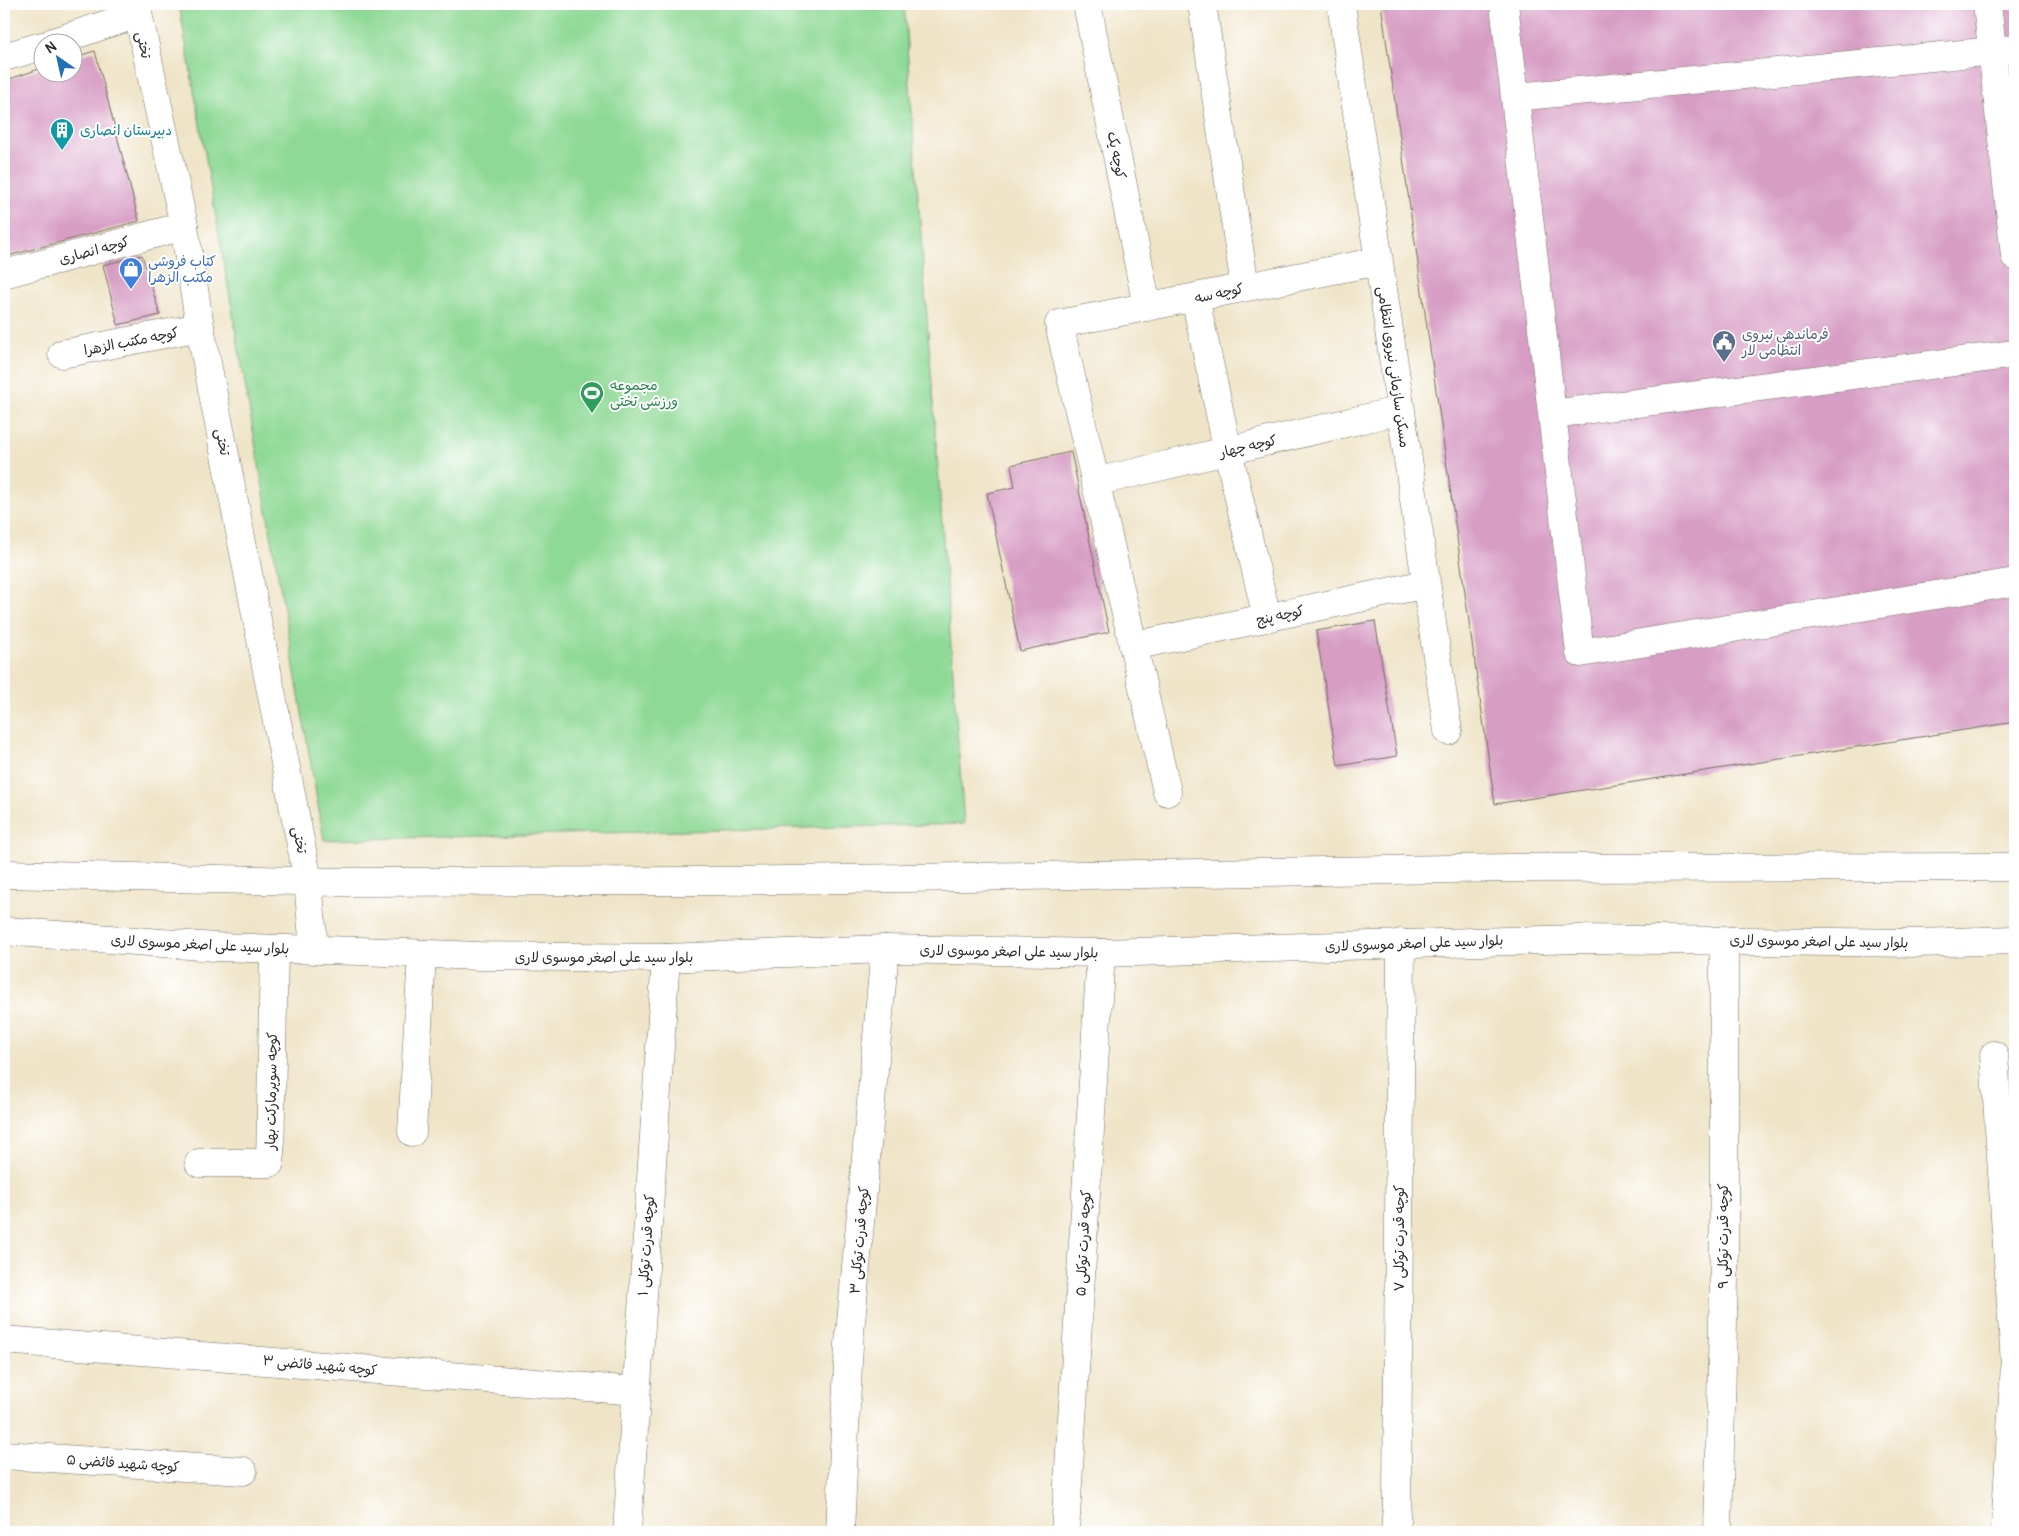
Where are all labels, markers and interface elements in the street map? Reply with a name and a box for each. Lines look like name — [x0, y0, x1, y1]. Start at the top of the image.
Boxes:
street label: تختی — [132, 30, 155, 61]
north arrow — [32, 32, 82, 82]
text: N — [42, 38, 60, 57]
building icon: دبیرستان انصاری — [49, 117, 75, 151]
place label: دبیرستان انصاری — [80, 122, 172, 139]
street label: کوچه یک — [1103, 130, 1129, 180]
street label: کوچه انصاری — [57, 233, 131, 269]
place label: کتاب فروشی مکتب الزهرا — [148, 253, 216, 286]
shop icon: کتاب فروشی مکتب الزهرا — [118, 256, 144, 290]
street label: کوچه سه — [1193, 280, 1245, 308]
street label: مسکن سازمانی نیروی انتظامی — [1374, 285, 1413, 449]
street label: کوچه مکتب الزهرا — [82, 324, 180, 360]
place label: فرماندهی نیروی انتظامی لار — [1741, 326, 1829, 359]
public building icon: فرماندهی نیروی انتظامی لار — [1711, 329, 1737, 363]
place label: مجموعه ورزشی تختی — [610, 377, 678, 410]
sports icon: مجموعه ورزشی تختی — [579, 380, 605, 414]
street label: تختی — [212, 427, 234, 458]
street label: کوچه چهار — [1217, 432, 1279, 463]
street label: کوچه پنج — [1255, 602, 1306, 630]
street label: تختی — [289, 825, 311, 856]
street label: بلوار سید علی اصغر موسوی لاری — [110, 931, 290, 958]
street label: بلوار سید علی اصغر موسوی لاری — [1730, 931, 1908, 952]
street label: بلوار سید علی اصغر موسوی لاری — [1324, 932, 1504, 955]
street label: بلوار سید علی اصغر موسوی لاری — [920, 941, 1098, 962]
street label: بلوار سید علی اصغر موسوی لاری — [515, 949, 693, 966]
street label: کوچه سوپرمارکت بهار — [262, 1032, 282, 1151]
street label: کوچه قدرت توکلی ۹ — [1715, 1183, 1733, 1289]
street label: کوچه قدرت توکلی ۳ — [846, 1185, 874, 1295]
street label: کوچه قدرت توکلی ۷ — [1391, 1185, 1409, 1291]
street label: کوچه قدرت توکلی ۵ — [1072, 1189, 1096, 1297]
street label: کوچه قدرت توکلی ۱ — [634, 1194, 660, 1297]
street label: کوچه شهید فائضی ۳ — [262, 1352, 378, 1380]
street label: کوچه شهید فائضی ۵ — [66, 1451, 180, 1477]

